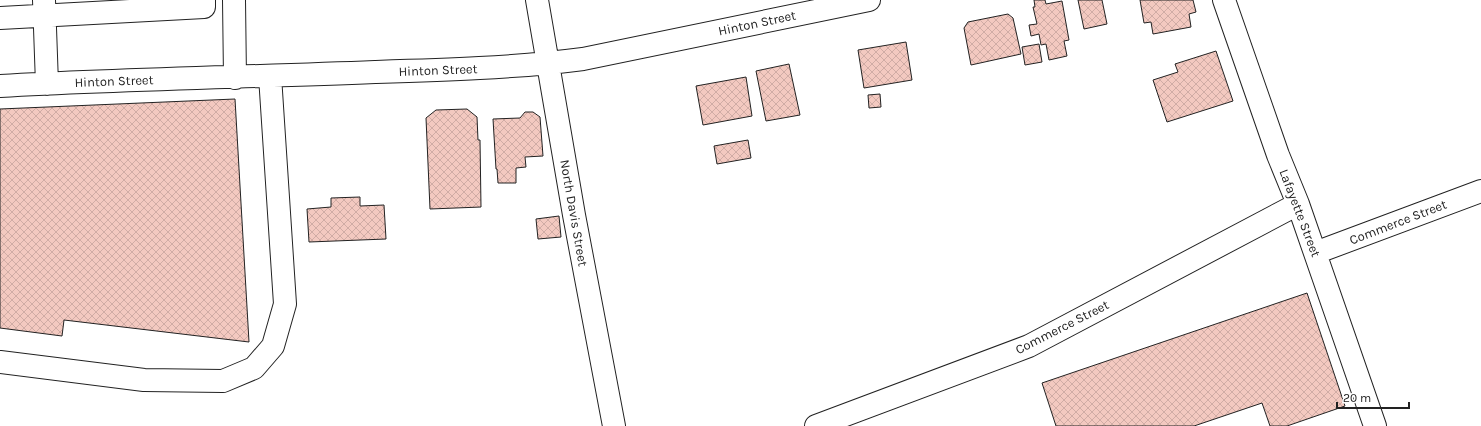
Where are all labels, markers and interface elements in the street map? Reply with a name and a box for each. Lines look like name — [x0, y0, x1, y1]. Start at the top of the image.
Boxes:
street label: Hinton Street — [717, 7, 797, 39]
street label: Hinton Street — [398, 61, 478, 79]
street label: Hinton Street — [74, 72, 154, 90]
street label: North Davis Street — [557, 158, 591, 268]
street label: Lafayette Street — [1276, 167, 1324, 259]
street label: Commerce Street — [1347, 197, 1449, 247]
street label: Commerce Street — [1013, 297, 1111, 357]
scale bar — [1337, 384, 1409, 410]
text: 20 m — [1343, 391, 1371, 405]

